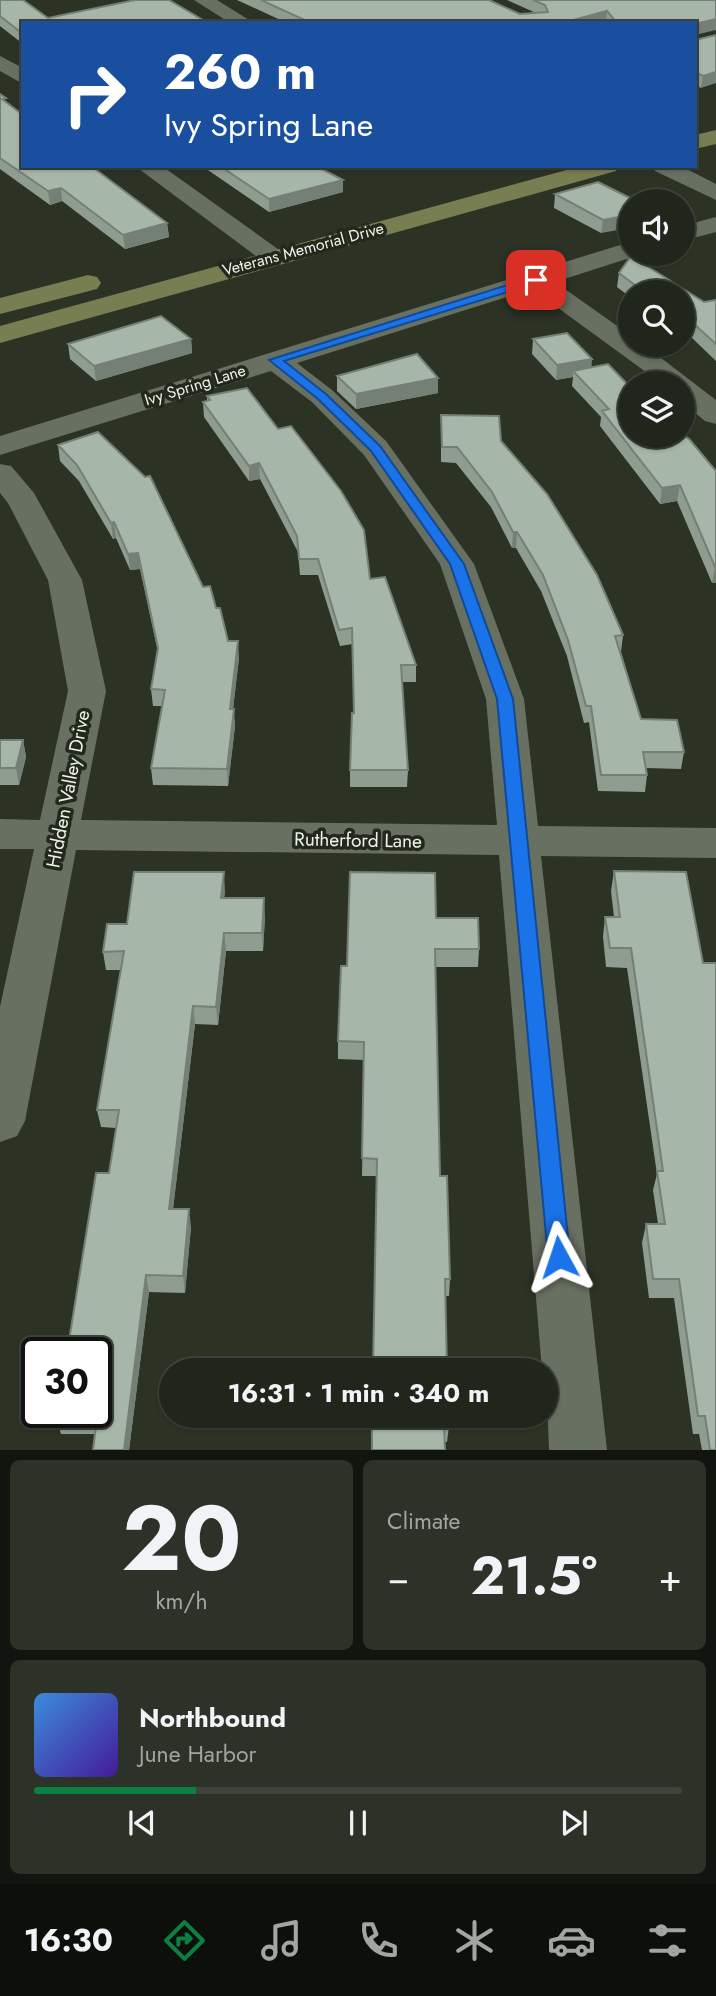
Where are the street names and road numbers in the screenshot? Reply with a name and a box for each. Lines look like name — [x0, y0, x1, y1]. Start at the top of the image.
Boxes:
street label: Veterans Memorial Drive — [220, 216, 386, 282]
street label: Ivy Spring Lane — [142, 359, 248, 411]
street label: Hidden Valley Drive — [39, 708, 97, 870]
street label: Rutherford Lane — [294, 825, 422, 855]

